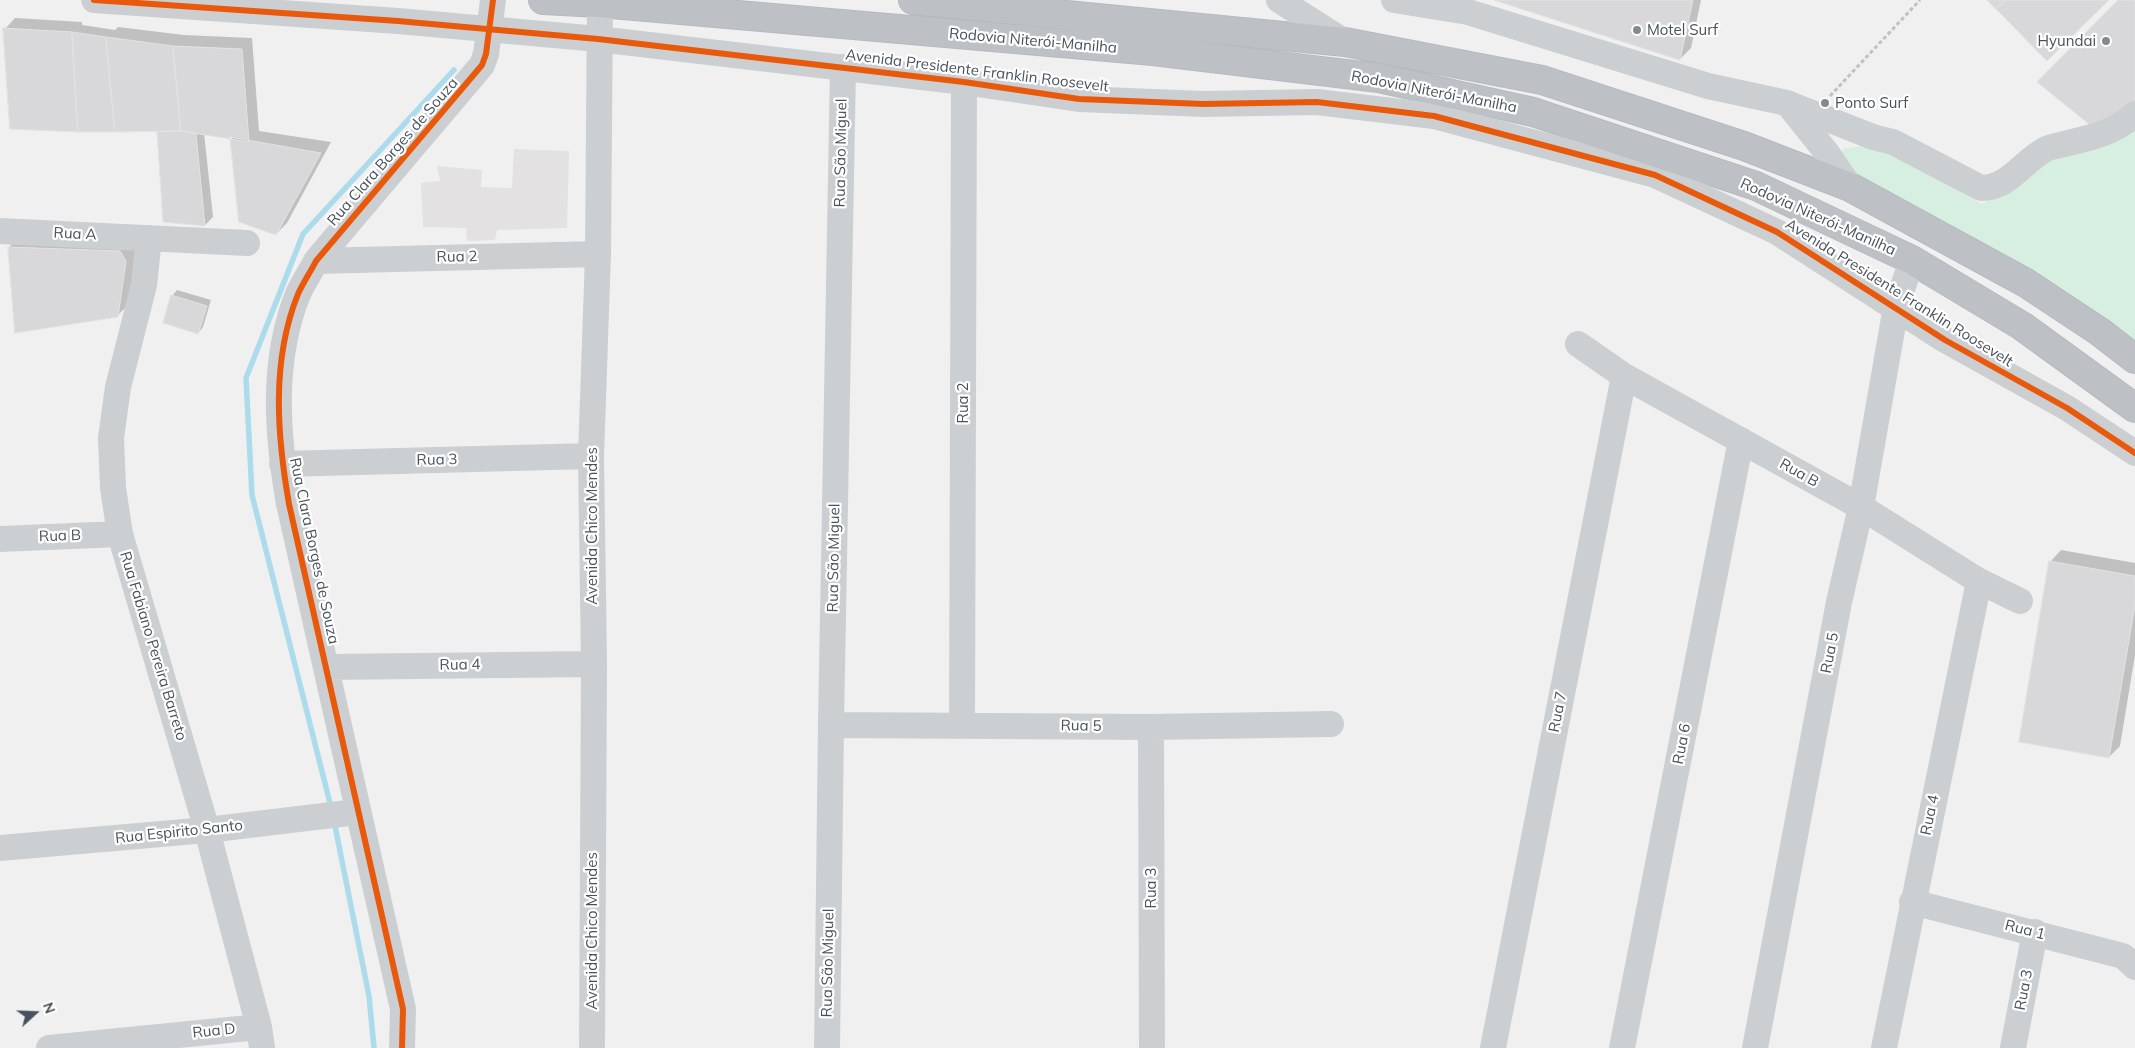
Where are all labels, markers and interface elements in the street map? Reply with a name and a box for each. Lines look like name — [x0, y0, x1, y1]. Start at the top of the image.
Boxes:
place label: Motel Surf — [1647, 21, 1718, 39]
marker: Motel Surf — [1631, 24, 1643, 36]
street label: Rodovia Niterói-Manilha — [948, 25, 1118, 57]
place label: Hyundai — [2038, 32, 2096, 50]
marker: Hyundai — [2100, 35, 2112, 47]
street label: Avenida Presidente Franklin Roosevelt — [844, 46, 1110, 96]
street label: Rodovia Niterói-Manilha — [1350, 67, 1518, 117]
street label: Rua Clara Borges de Souza — [324, 74, 462, 230]
place label: Ponto Surf — [1835, 94, 1908, 112]
marker: Ponto Surf — [1819, 97, 1831, 109]
street label: Rua São Miguel — [831, 99, 851, 207]
street label: Rodovia Niterói-Manilha — [1737, 175, 1899, 259]
street label: Avenida Presidente Franklin Roosevelt — [1782, 215, 2016, 371]
street label: Rua A — [53, 224, 97, 244]
street label: Rua 2 — [436, 248, 478, 266]
street label: Rua 2 — [954, 383, 972, 423]
street label: Avenida Chico Mendes — [583, 447, 601, 605]
street label: Rua 3 — [416, 451, 458, 469]
street label: Rua B — [1776, 455, 1822, 491]
street label: Rua Clara Borges de Souza — [285, 456, 343, 646]
street label: Rua São Miguel — [824, 504, 844, 612]
street label: Rua B — [39, 526, 81, 546]
street label: Rua Fabiano Pereira Barreto — [116, 549, 190, 743]
street label: Rua 5 — [1817, 631, 1843, 675]
street label: Rua 4 — [439, 656, 481, 674]
street label: Rua 7 — [1545, 690, 1571, 734]
street label: Rua 5 — [1060, 717, 1102, 735]
street label: Rua 6 — [1669, 722, 1695, 766]
street label: Rua 4 — [1917, 793, 1943, 837]
street label: Rua Espirito Santo — [114, 816, 244, 848]
street label: Avenida Chico Mendes — [583, 852, 601, 1010]
street label: Rua 3 — [1142, 868, 1160, 908]
street label: Rua São Miguel — [818, 909, 838, 1017]
street label: Rua 1 — [2003, 916, 2047, 944]
street label: Rua 3 — [2011, 968, 2037, 1012]
north arrow — [10, 988, 60, 1038]
text: N — [39, 1000, 59, 1016]
street label: Rua D — [192, 1020, 236, 1042]

